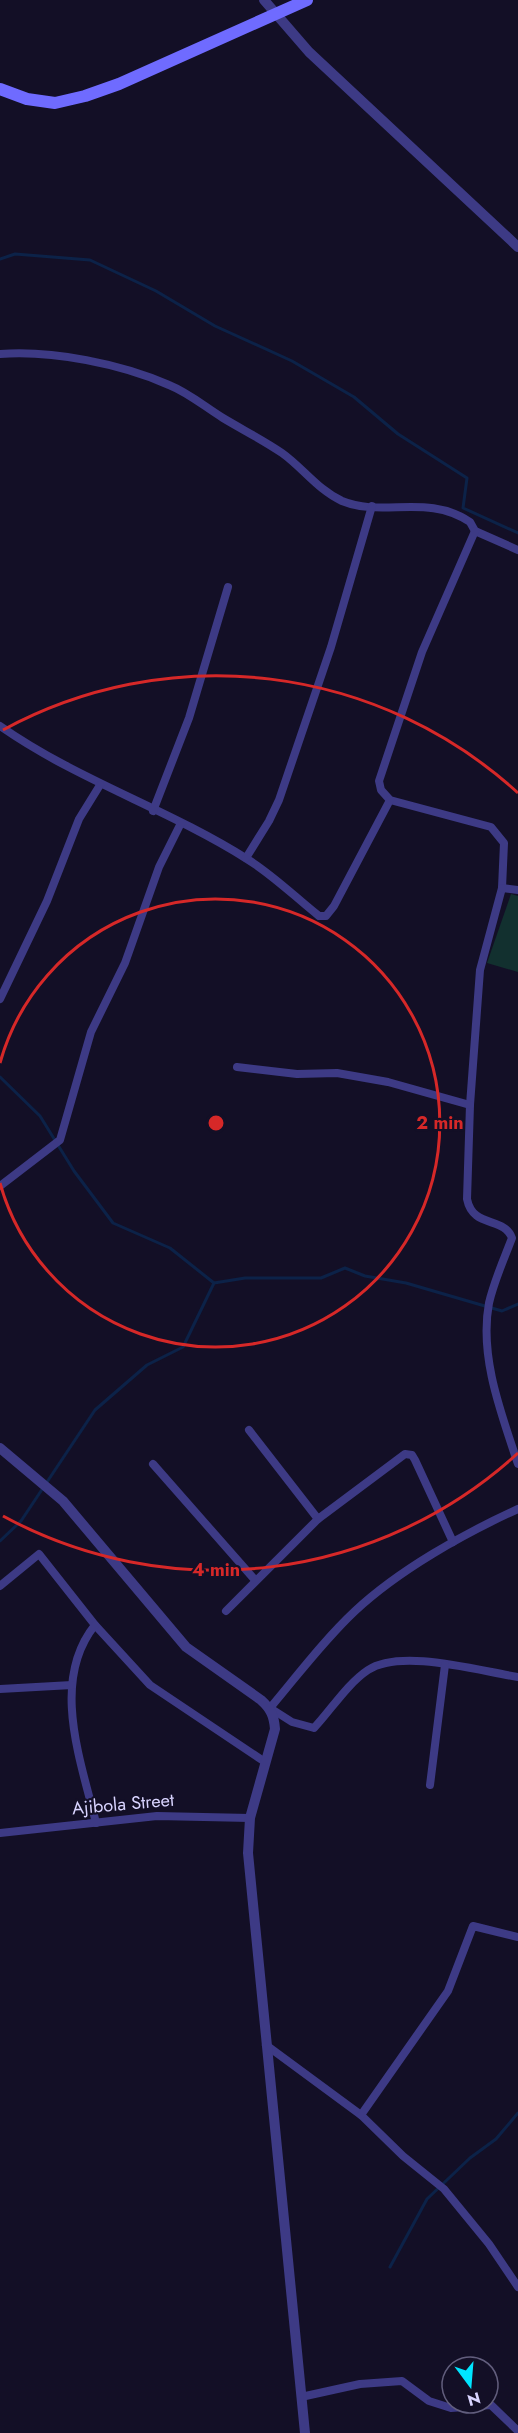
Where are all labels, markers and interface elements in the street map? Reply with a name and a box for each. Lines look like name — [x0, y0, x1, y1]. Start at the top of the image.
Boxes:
text: 2 min — [416, 1110, 464, 1136]
centre of rings — [206, 1113, 226, 1133]
text: 4 min — [192, 1557, 240, 1583]
street label: Ajibola Street — [71, 1787, 176, 1821]
north arrow — [440, 2355, 500, 2415]
text: N — [465, 2386, 483, 2412]

